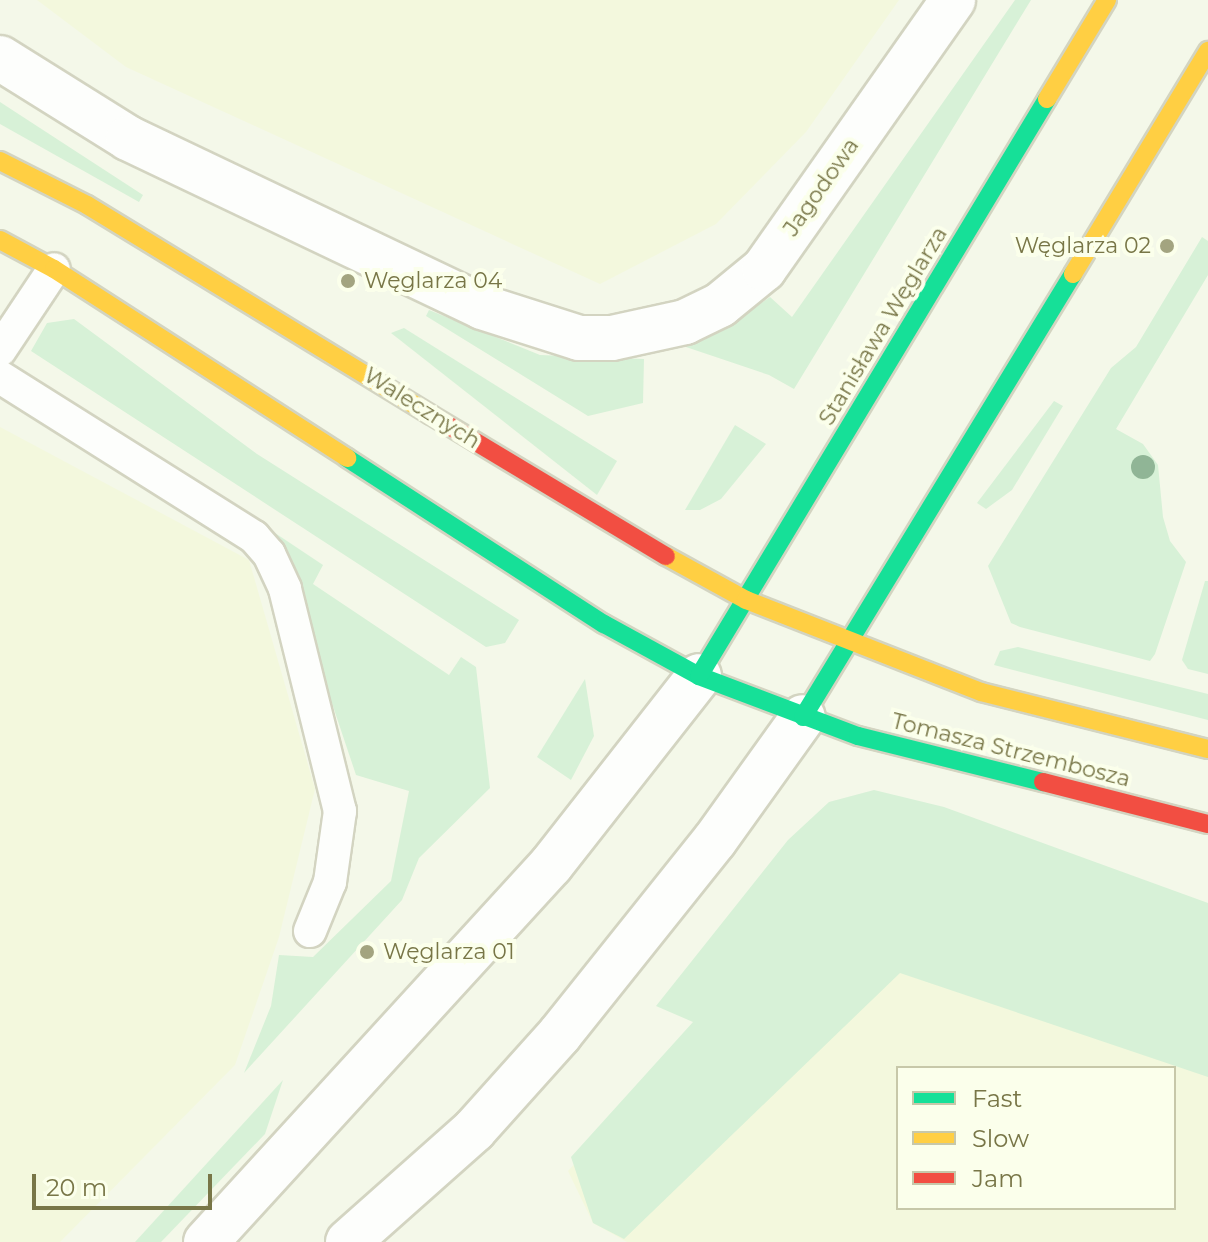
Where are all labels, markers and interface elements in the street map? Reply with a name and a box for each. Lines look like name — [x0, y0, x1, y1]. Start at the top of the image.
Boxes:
street label: Jagodowa — [778, 133, 864, 241]
street label: Stanisława Węglarza — [813, 222, 953, 430]
place label: Węglarza 02 — [1015, 233, 1151, 259]
marker: Węglarza 02 — [1158, 237, 1176, 255]
place label: Węglarza 04 — [364, 268, 502, 294]
marker: Węglarza 04 — [339, 272, 357, 290]
street label: Walecznych — [359, 362, 485, 454]
street label: Tomasza Strzembosza — [889, 708, 1133, 792]
place label: Węglarza 01 — [383, 939, 515, 965]
marker: Węglarza 01 — [358, 943, 376, 961]
legend — [896, 1066, 1176, 1210]
text: Fast — [972, 1084, 1022, 1113]
text: Slow — [972, 1124, 1029, 1153]
scale bar — [36, 1158, 216, 1208]
text: Jam — [972, 1164, 1024, 1193]
text: 20 m — [46, 1173, 107, 1202]

